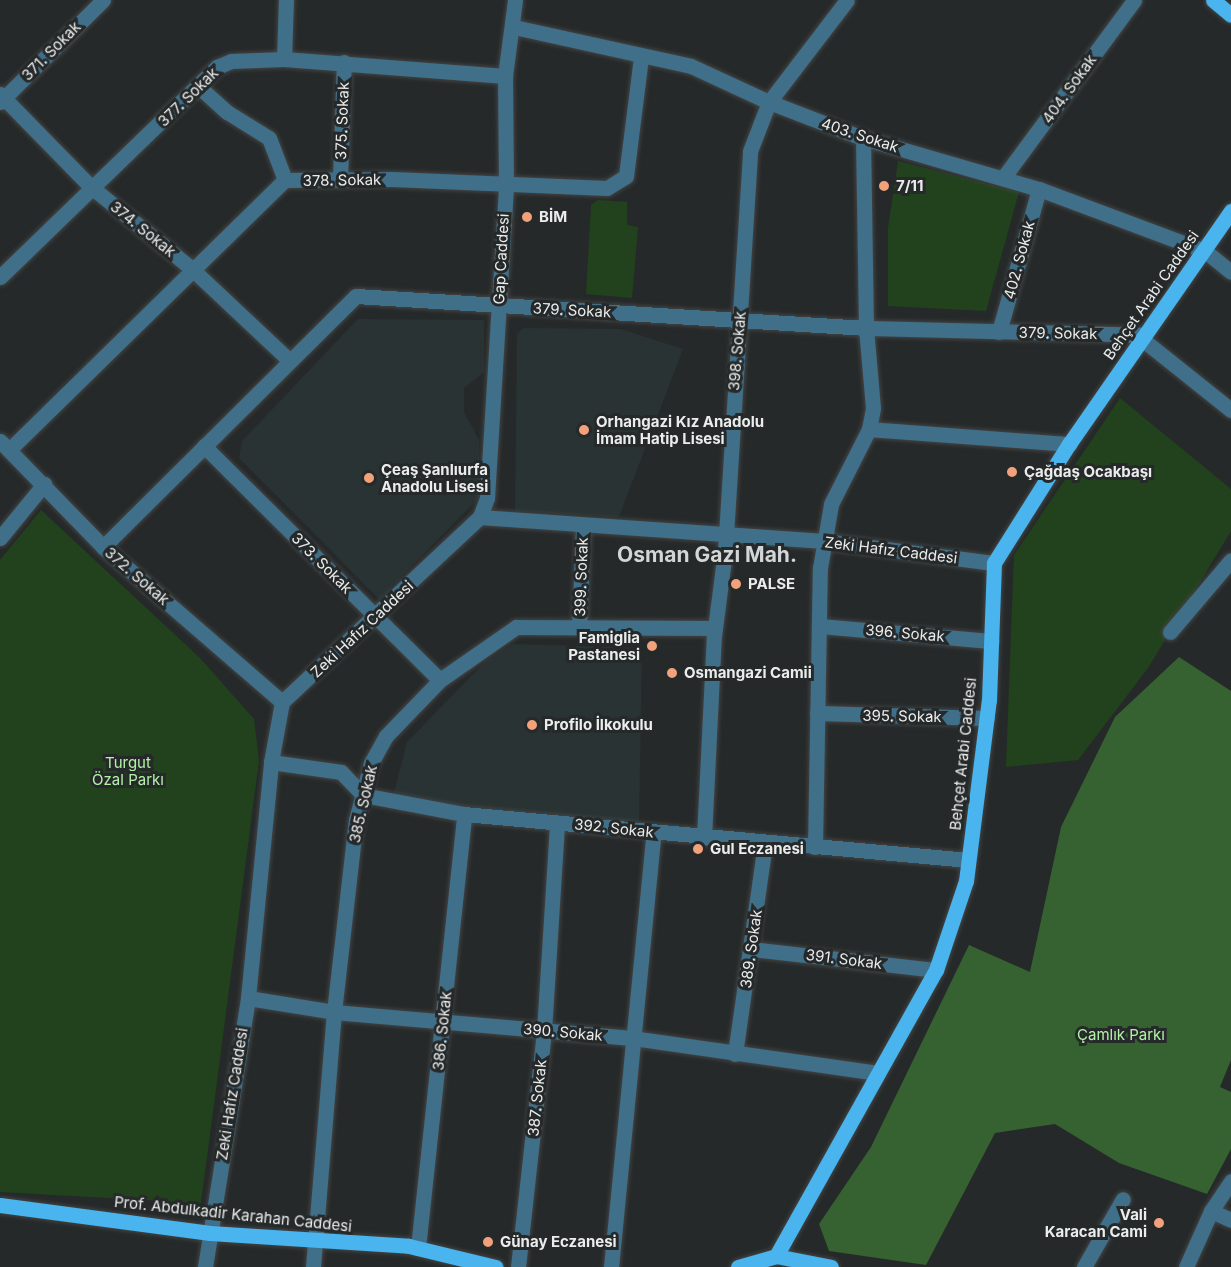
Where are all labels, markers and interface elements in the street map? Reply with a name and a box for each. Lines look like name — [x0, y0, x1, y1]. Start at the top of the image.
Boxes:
street label: 371. Sokak — [18, 18, 84, 84]
street label: 404. Sokak — [1038, 51, 1100, 127]
street label: 377. Sokak — [154, 64, 222, 130]
street label: 375. Sokak — [332, 82, 352, 160]
street label: 403. Sokak — [819, 114, 901, 156]
street label: 378. Sokak — [303, 170, 381, 190]
place label: 7/11 — [896, 177, 923, 195]
marker: 7/11 — [877, 179, 891, 193]
street label: 374. Sokak — [107, 197, 179, 261]
place label: BİM — [539, 208, 567, 226]
marker: BİM — [520, 210, 534, 224]
street label: Gap Caddesi — [490, 213, 512, 305]
street label: 402. Sokak — [1000, 219, 1038, 301]
street label: Behçet Arabi Caddesi — [1100, 227, 1202, 363]
street label: 379. Sokak — [532, 299, 612, 321]
street label: 398. Sokak — [725, 311, 749, 391]
street label: 379. Sokak — [1019, 323, 1097, 343]
place label: Orhangazi Kız Anadolu İmam Hatip Lisesi — [596, 412, 764, 447]
marker: Orhangazi Kız Anadolu İmam Hatip Lisesi — [577, 423, 591, 437]
place label: Çeaş Şanlıurfa Anadolu Lisesi — [381, 460, 488, 495]
place label: Çağdaş Ocakbaşı — [1024, 463, 1152, 481]
marker: Çağdaş Ocakbaşı — [1005, 465, 1019, 479]
marker: Çeaş Şanlıurfa Anadolu Lisesi — [362, 471, 376, 485]
street label: 373. Sokak — [288, 529, 356, 597]
street label: Zeki Hafız Caddesi — [824, 533, 958, 567]
street label: 399. Sokak — [571, 537, 591, 617]
district label: Osman Gazi Mah. — [617, 542, 797, 568]
street label: 372. Sokak — [101, 543, 173, 609]
place label: PALSE — [748, 575, 795, 593]
street label: Zeki Hafız Caddesi — [307, 577, 417, 681]
marker: PALSE — [729, 577, 743, 591]
street label: 396. Sokak — [865, 621, 945, 645]
place label: Famiglia Pastanesi — [568, 628, 640, 663]
marker: Famiglia Pastanesi — [645, 639, 659, 653]
place label: Osmangazi Camii — [684, 664, 812, 682]
marker: Osmangazi Camii — [665, 666, 679, 680]
street label: Behçet Arabi Caddesi — [946, 677, 980, 831]
street label: 395. Sokak — [862, 706, 942, 726]
place label: Profilo İlkokulu — [544, 716, 653, 734]
marker: Profilo İlkokulu — [525, 718, 539, 732]
park label: Turgut Özal Parkı — [92, 753, 164, 788]
street label: 385. Sokak — [345, 763, 381, 845]
street label: 392. Sokak — [573, 815, 655, 841]
place label: Gul Eczanesi — [710, 840, 804, 858]
marker: Gul Eczanesi — [691, 842, 705, 856]
street label: 389. Sokak — [737, 908, 765, 990]
street label: 391. Sokak — [805, 945, 883, 973]
street label: 386. Sokak — [429, 991, 455, 1071]
street label: 390. Sokak — [523, 1020, 603, 1044]
park label: Çamlık Parkı — [1077, 1026, 1165, 1044]
street label: Zeki Hafız Caddesi — [213, 1027, 251, 1161]
street label: 387. Sokak — [524, 1059, 550, 1137]
street label: Prof. Abdulkadir Karahan Caddesi — [113, 1193, 353, 1235]
place label: Vali Karacan Cami — [1045, 1205, 1147, 1240]
marker: Vali Karacan Cami — [1152, 1216, 1166, 1230]
place label: Günay Eczanesi — [500, 1233, 617, 1251]
marker: Günay Eczanesi — [481, 1235, 495, 1249]

